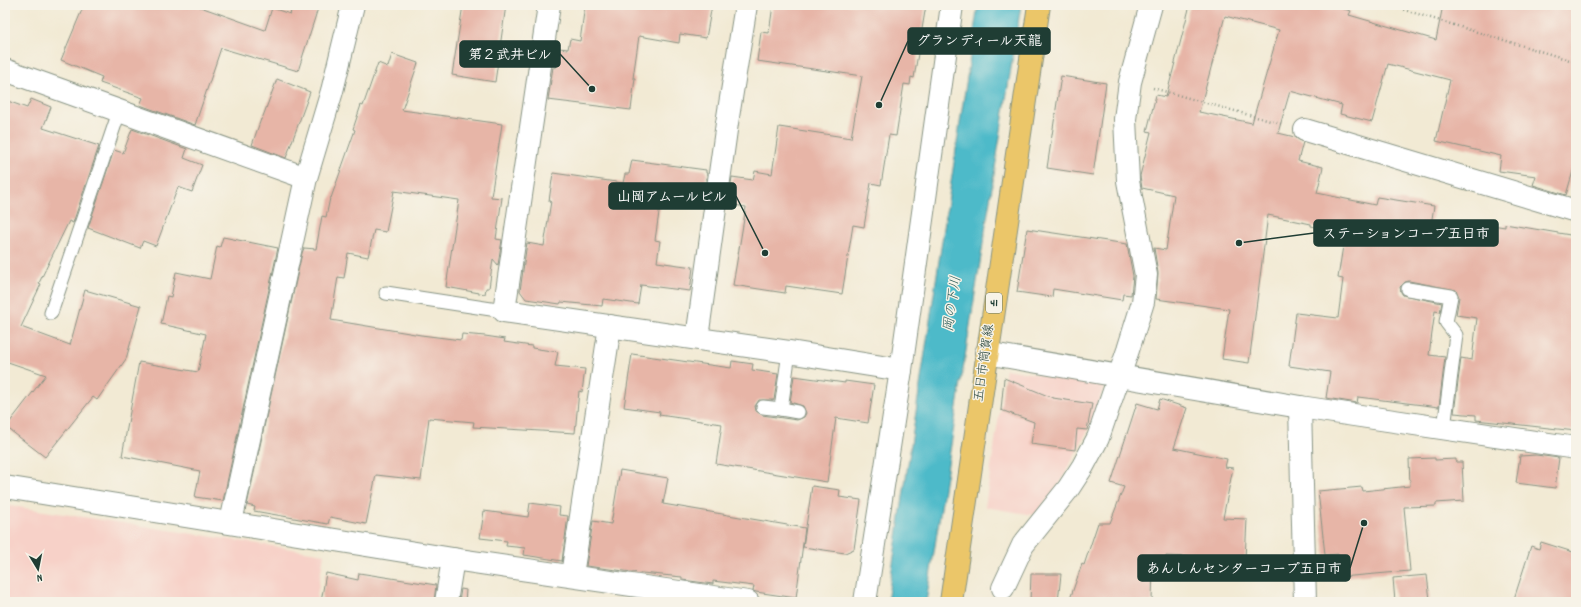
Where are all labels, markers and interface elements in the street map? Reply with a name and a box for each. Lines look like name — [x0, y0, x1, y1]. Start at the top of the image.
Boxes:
callout: グランディール天龍 — [908, 28, 1050, 54]
text: グランディール天龍 — [917, 32, 1041, 52]
callout: 第２武井ビル — [460, 41, 560, 67]
text: 第２武井ビル — [468, 46, 552, 66]
callout: 山岡アムールビル — [609, 183, 736, 209]
text: 山岡アムールビル — [617, 188, 727, 208]
callout: ステーションコープ五日市 — [1314, 220, 1498, 246]
text: ステーションコープ五日市 — [1322, 225, 1490, 245]
water label: 岡の下川 — [939, 275, 967, 333]
road number: 41 — [986, 293, 1002, 313]
street label: 五日市筒賀線 — [970, 322, 1000, 403]
north arrow — [18, 549, 58, 589]
callout: あんしんセンターコープ五日市 — [1138, 555, 1350, 581]
text: あんしんセンターコープ五日市 — [1146, 560, 1342, 580]
text: N — [35, 569, 43, 585]

